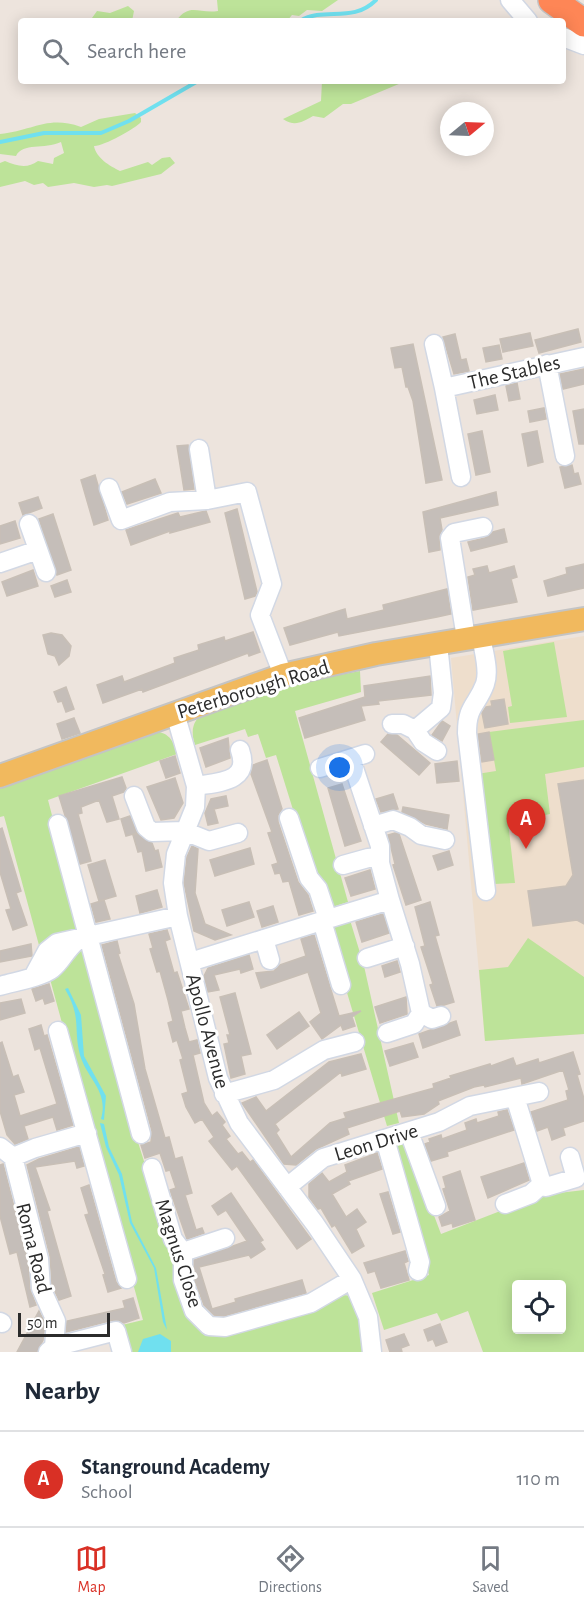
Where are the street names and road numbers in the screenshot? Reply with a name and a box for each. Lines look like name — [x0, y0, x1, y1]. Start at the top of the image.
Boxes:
street label: The Stables — [466, 352, 562, 393]
street label: Peterborough Road — [175, 656, 332, 723]
street label: Apollo Avenue — [182, 971, 233, 1091]
street label: Leon Drive — [332, 1120, 420, 1165]
street label: Magnus Close — [151, 1196, 206, 1310]
street label: Roma Road — [12, 1201, 55, 1296]

